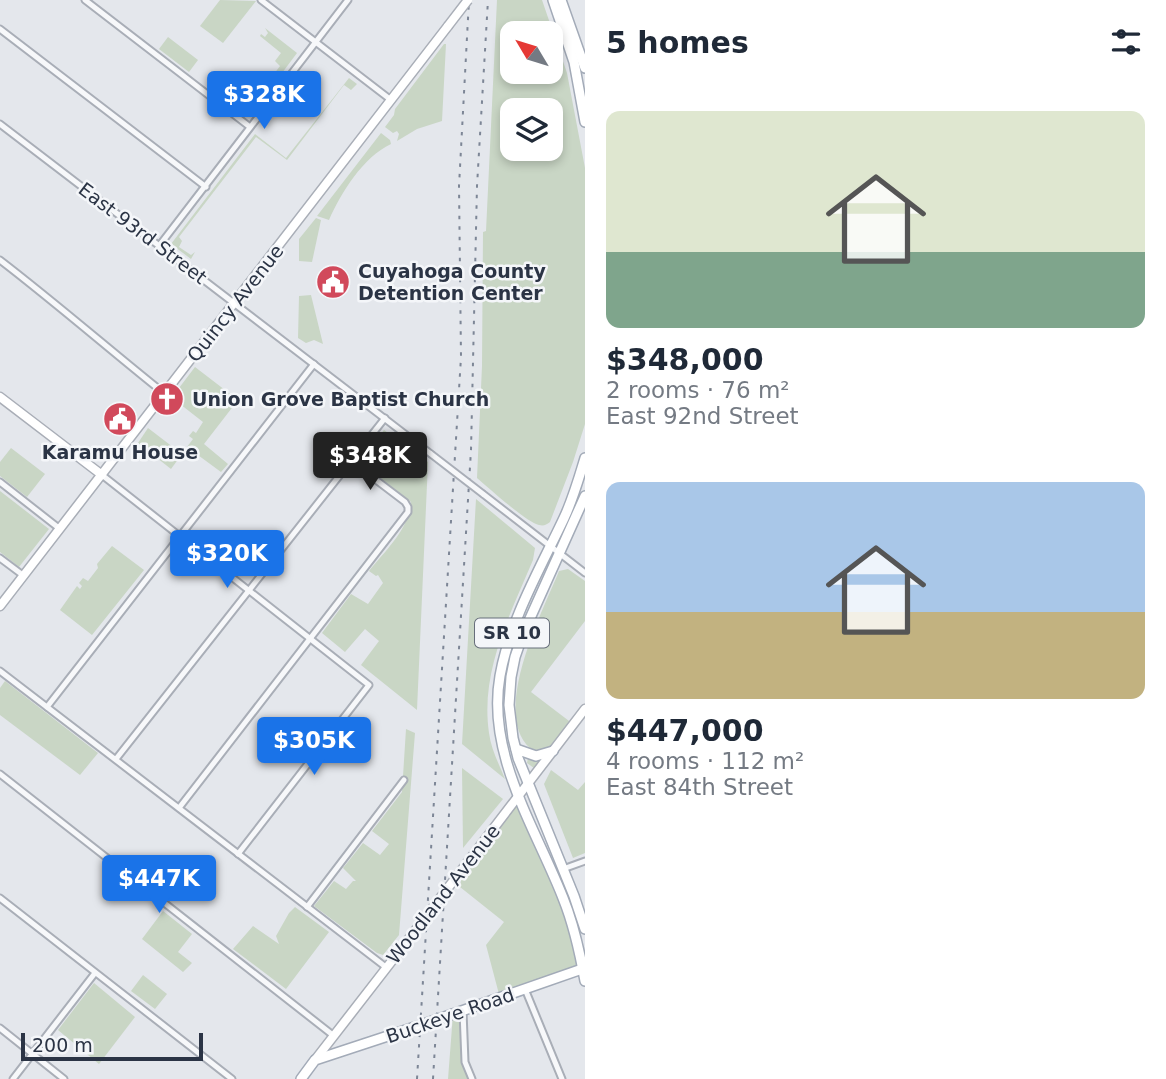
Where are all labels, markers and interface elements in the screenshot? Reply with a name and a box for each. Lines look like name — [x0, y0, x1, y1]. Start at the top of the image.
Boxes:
north arrow — [500, 21, 564, 84]
map controls — [500, 21, 563, 161]
icon: filters — [1107, 23, 1145, 61]
text: 5 homes — [606, 25, 749, 60]
pin: $328K — [215, 72, 313, 131]
text: $328K — [223, 81, 305, 107]
button: layers — [500, 98, 563, 161]
icon: home — [813, 156, 939, 282]
street label: East 93rd Street — [75, 178, 211, 288]
street label: Quincy Avenue — [182, 240, 288, 366]
place label: Cuyahoga County Detention Center — [358, 260, 546, 304]
public building icon: Cuyahoga County Detention Center — [314, 263, 352, 301]
text: $348,000 — [606, 342, 764, 377]
text: 2 rooms · 76 m² — [606, 377, 790, 403]
church icon: Union Grove Baptist Church — [148, 380, 186, 418]
place label: Union Grove Baptist Church — [192, 388, 489, 410]
public building icon: Karamu House — [101, 400, 139, 438]
text: East 92nd Street — [606, 403, 799, 429]
pin: $348K — [321, 433, 419, 492]
place label: Karamu House — [42, 441, 198, 463]
text: $348K — [329, 442, 411, 468]
icon: home — [813, 527, 939, 653]
pin: $320K — [178, 530, 276, 590]
text: $320K — [186, 540, 268, 566]
road number: SR 10 — [475, 618, 549, 648]
text: $447,000 — [606, 713, 764, 748]
pin: $305K — [265, 718, 363, 777]
text: $305K — [273, 727, 355, 753]
text: 4 rooms · 112 m² — [606, 748, 804, 774]
text: East 84th Street — [606, 774, 793, 800]
street label: Woodland Avenue — [382, 820, 504, 968]
pin: $447K — [110, 856, 208, 915]
text: $447K — [118, 865, 200, 891]
street label: Buckeye Road — [383, 983, 517, 1047]
scale bar — [21, 1030, 203, 1062]
text: 200 m — [32, 1034, 93, 1056]

